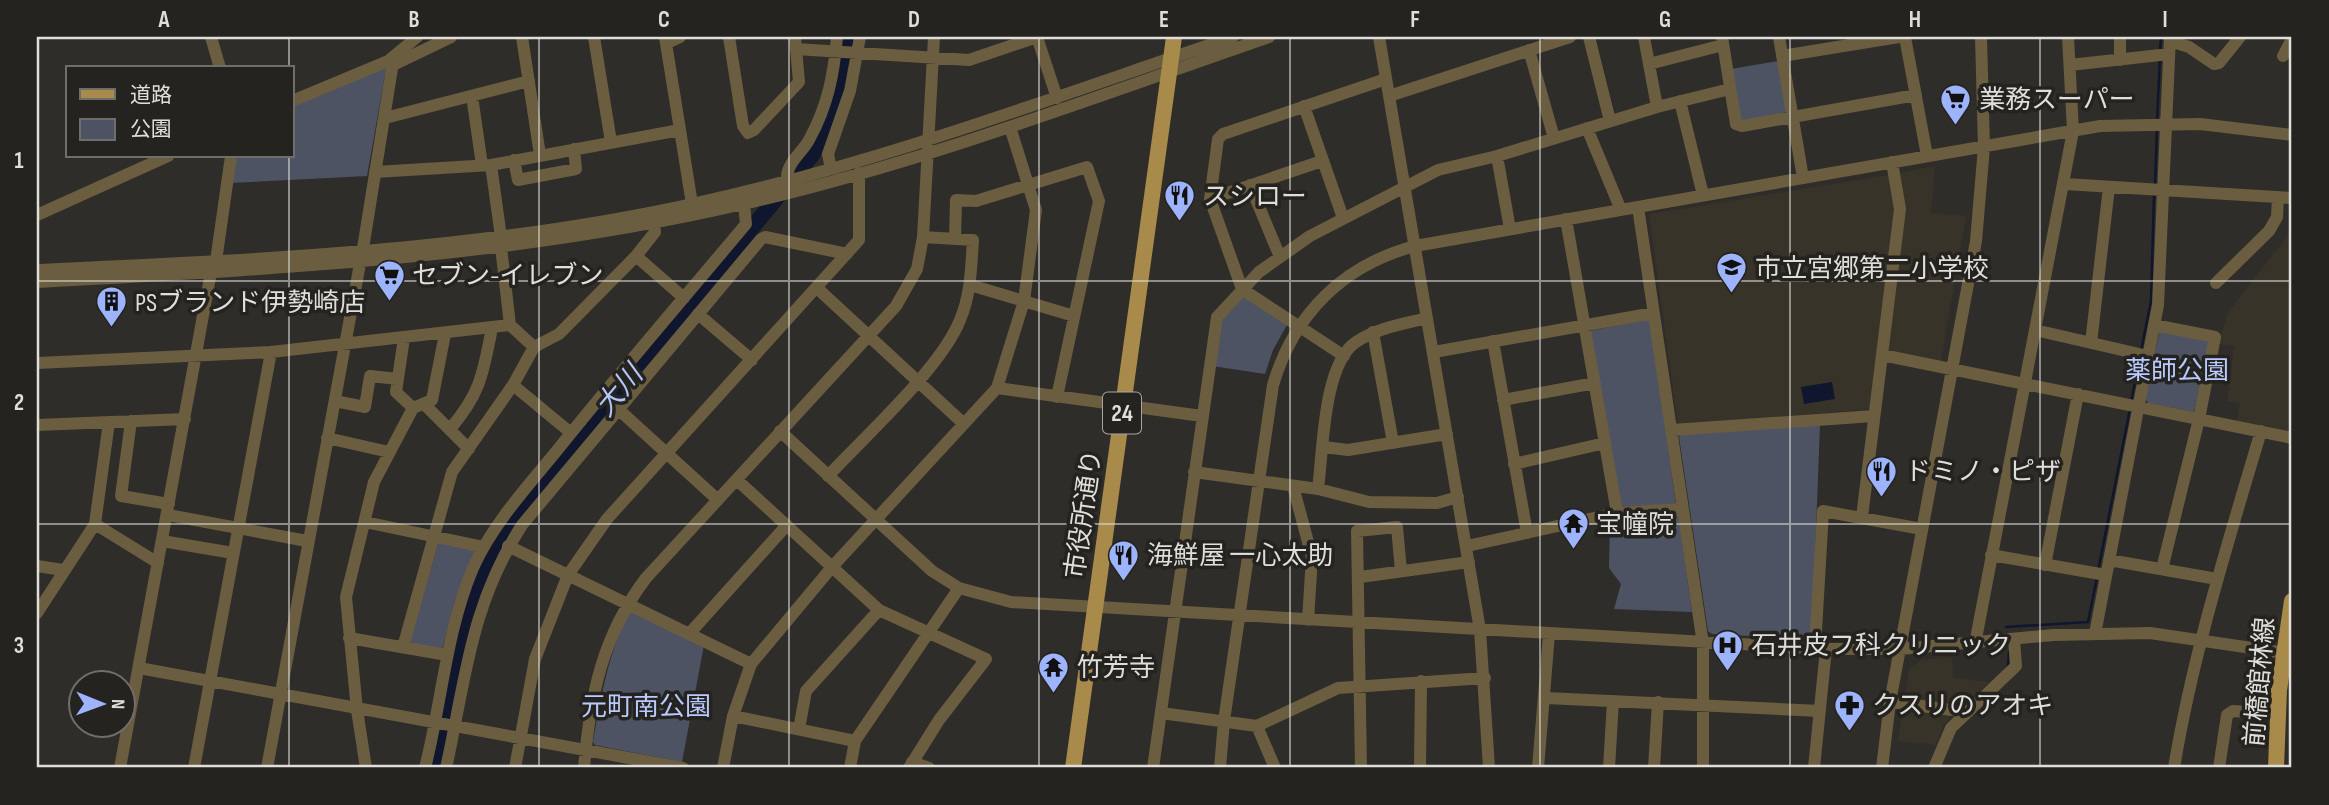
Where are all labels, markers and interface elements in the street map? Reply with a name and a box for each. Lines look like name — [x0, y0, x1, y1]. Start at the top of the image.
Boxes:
text: A — [158, 6, 171, 34]
text: B — [409, 6, 420, 34]
text: C — [658, 6, 670, 34]
text: D — [908, 6, 920, 34]
text: E — [1159, 6, 1169, 34]
text: F — [1410, 6, 1420, 34]
text: G — [1659, 6, 1671, 34]
text: H — [1909, 6, 1921, 34]
text: I — [2162, 6, 2168, 34]
legend — [66, 66, 294, 158]
supermarket icon: 業務スーパー — [1939, 82, 1973, 126]
text: 道路 — [130, 83, 172, 108]
place label: 業務スーパー — [1979, 85, 2135, 116]
text: 公園 — [130, 117, 172, 142]
text: 1 — [14, 147, 24, 175]
restaurant icon: スシロー — [1163, 179, 1197, 223]
place label: スシロー — [1203, 182, 1307, 213]
school or university icon: 市立宮郷第二小学校 — [1715, 251, 1749, 295]
place label: 市立宮郷第二小学校 — [1755, 254, 1989, 285]
supermarket icon: セブン-イレブン — [372, 258, 406, 302]
place label: セブン-イレブン — [412, 261, 604, 292]
building icon: PSブランド伊勢崎店 — [95, 285, 129, 329]
place label: PSブランド伊勢崎店 — [135, 288, 365, 319]
park label: 薬師公園 — [2125, 356, 2229, 387]
water label: 大川 — [589, 357, 652, 423]
text: 2 — [14, 389, 24, 417]
road number: 24 — [1103, 392, 1141, 434]
street label: 市役所通り — [1060, 448, 1109, 581]
restaurant icon: ドミノ・ピザ — [1865, 454, 1899, 498]
place label: ドミノ・ピザ — [1905, 457, 2061, 488]
temple icon: 宝幢院 — [1556, 507, 1590, 551]
place label: 宝幢院 — [1596, 510, 1674, 541]
restaurant icon: 海鮮屋 一心太助 — [1107, 538, 1141, 582]
place label: 海鮮屋 一心太助 — [1147, 541, 1333, 572]
street label: 前橋館林線 — [2239, 616, 2282, 748]
hospital icon: 石井皮フ科クリニック — [1711, 628, 1745, 672]
place label: 石井皮フ科クリニック — [1751, 631, 2011, 662]
text: 3 — [14, 632, 24, 660]
temple icon: 竹芳寺 — [1037, 650, 1071, 694]
place label: 竹芳寺 — [1077, 653, 1155, 684]
north arrow — [66, 668, 136, 738]
pharmacy icon: クスリのアオキ — [1832, 688, 1866, 732]
place label: クスリのアオキ — [1872, 691, 2053, 722]
park label: 元町南公園 — [581, 692, 711, 723]
text: N — [106, 699, 129, 710]

